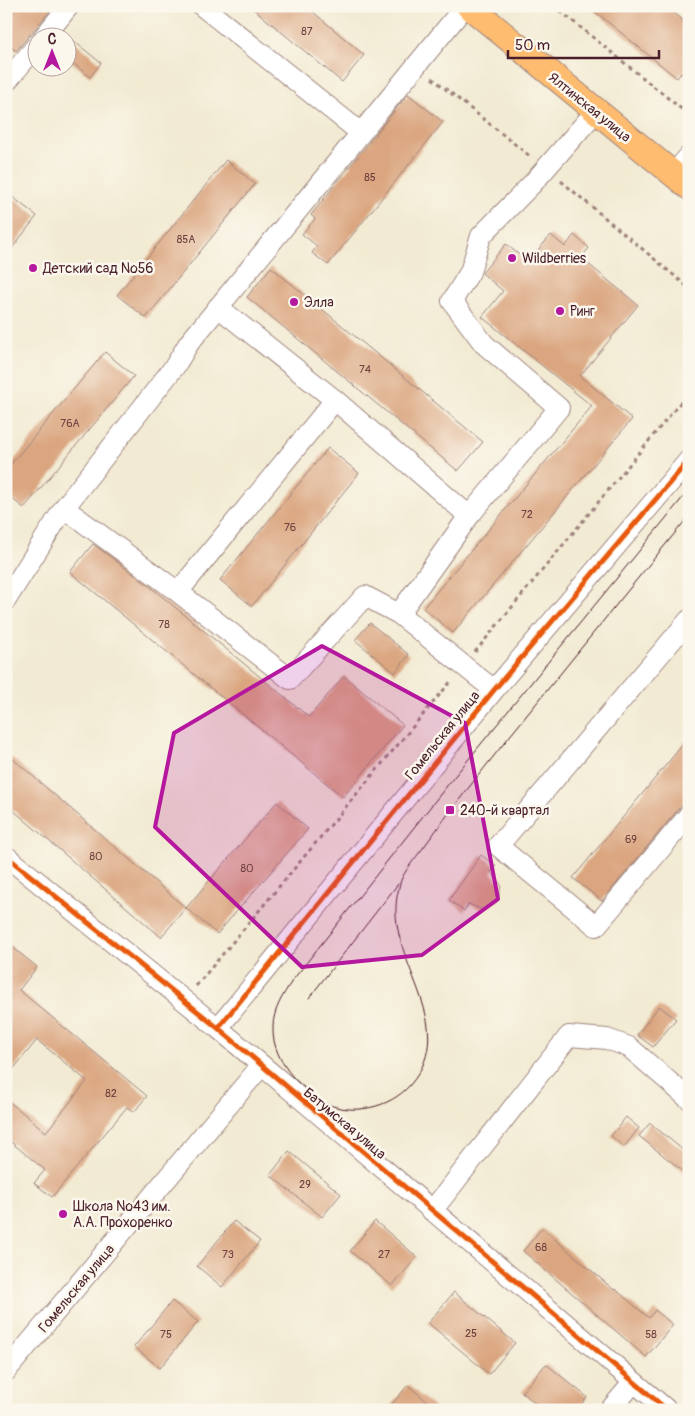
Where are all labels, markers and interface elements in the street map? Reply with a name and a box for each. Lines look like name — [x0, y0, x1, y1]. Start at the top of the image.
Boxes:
house number: 87 — [301, 25, 313, 38]
north arrow — [28, 28, 78, 78]
scale bar — [508, 28, 659, 60]
text: С — [48, 31, 57, 48]
text: 50 m — [515, 36, 550, 55]
street label: Ялтинская улица — [545, 69, 634, 146]
house number: 85 — [364, 171, 376, 184]
house number: 85А — [177, 233, 195, 246]
place label: Wildberries — [522, 250, 587, 267]
marker: Wildberries — [506, 252, 518, 264]
place label: Детский сад №56 — [42, 260, 153, 277]
marker: Детский сад №56 — [27, 262, 39, 274]
place label: Элла — [304, 294, 334, 311]
marker: Элла — [288, 296, 300, 308]
place label: Ринг — [570, 303, 595, 320]
marker: Ринг — [554, 305, 566, 317]
house number: 74 — [359, 363, 372, 376]
house number: 76А — [60, 417, 80, 430]
house number: 72 — [521, 508, 533, 521]
house number: 76 — [284, 521, 296, 534]
house number: 78 — [158, 618, 170, 631]
street label: Гомельская улица — [401, 687, 483, 783]
place label: 240-й квартал — [460, 802, 549, 819]
marker: 240-й квартал — [444, 804, 456, 816]
house number: 69 — [625, 833, 637, 846]
house number: 80 — [89, 850, 103, 863]
house number: 80 — [240, 862, 254, 875]
street label: Батумская улица — [300, 1084, 389, 1163]
house number: 82 — [105, 1087, 117, 1100]
house number: 29 — [299, 1178, 311, 1191]
place label: Школа №43 им. А.А. Прохоренко — [73, 1198, 173, 1231]
marker: Школа №43 им. А.А. Прохоренко — [57, 1208, 69, 1220]
street label: Гомельская улица — [35, 1241, 118, 1336]
house number: 68 — [535, 1241, 547, 1254]
house number: 73 — [222, 1248, 234, 1261]
house number: 27 — [378, 1248, 390, 1261]
house number: 25 — [465, 1327, 477, 1340]
house number: 75 — [160, 1328, 172, 1341]
house number: 58 — [645, 1328, 657, 1341]

